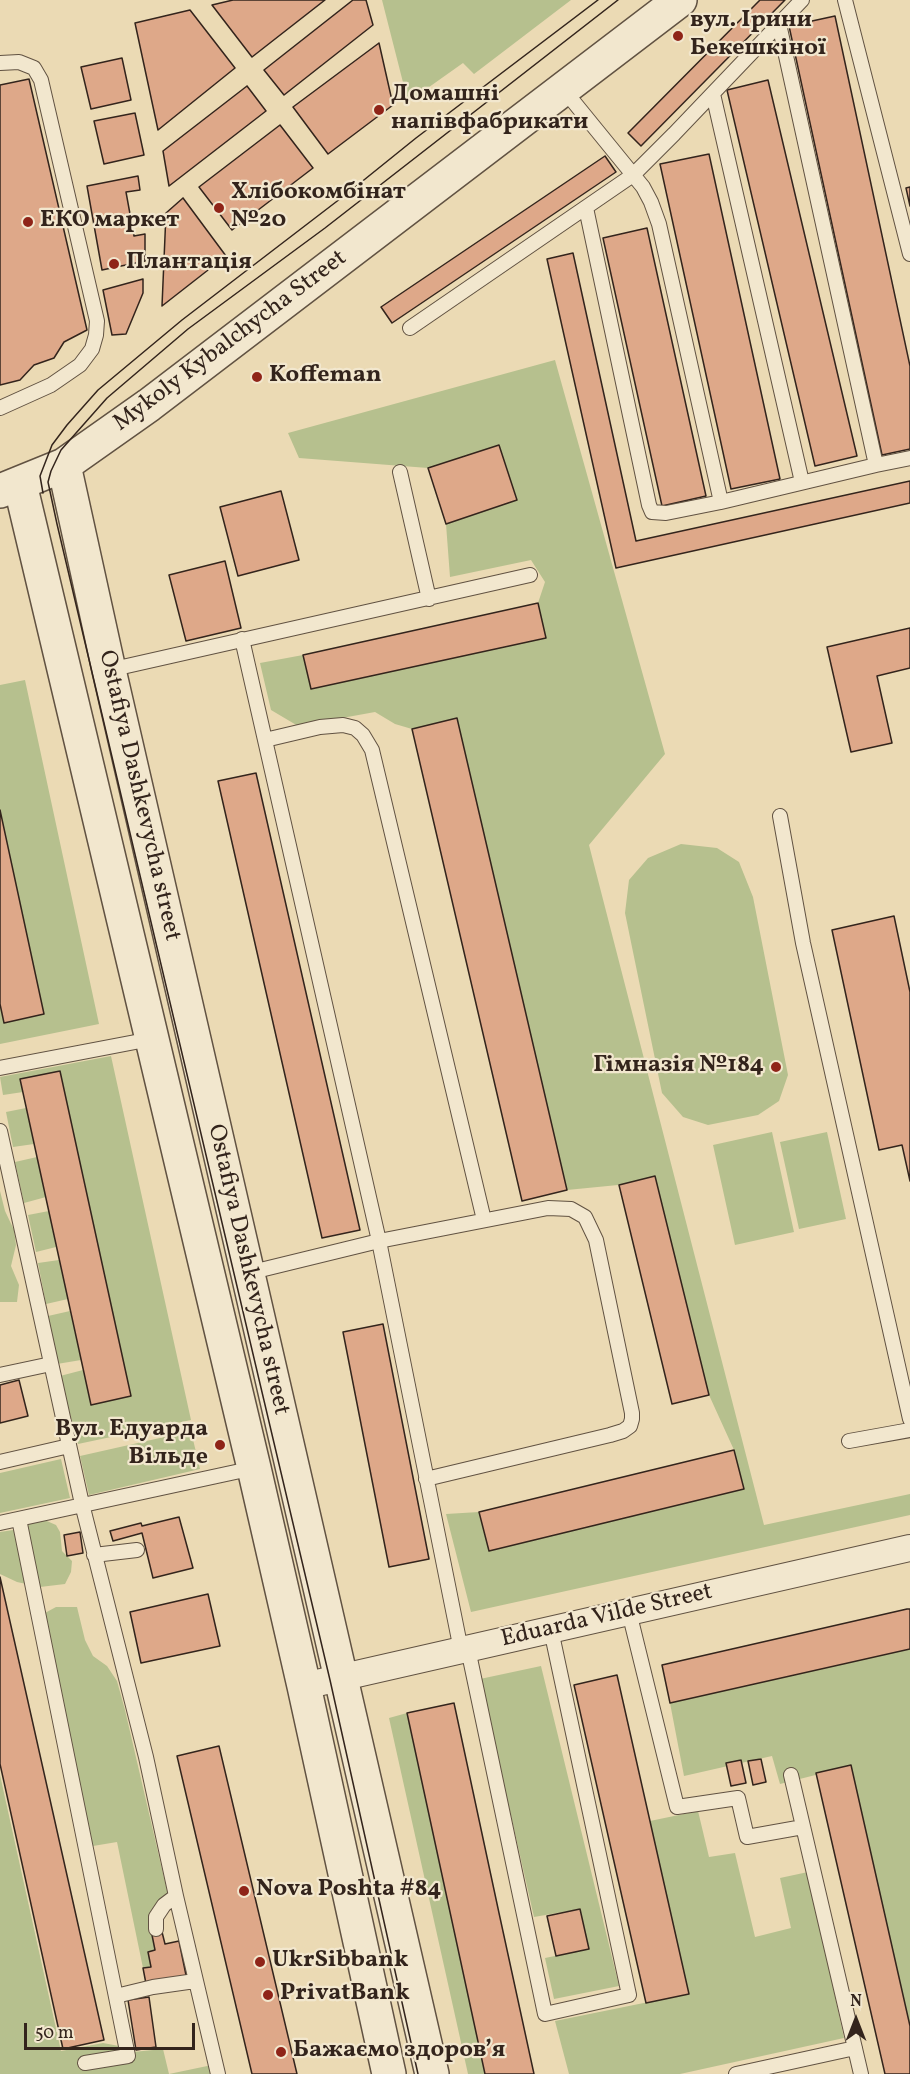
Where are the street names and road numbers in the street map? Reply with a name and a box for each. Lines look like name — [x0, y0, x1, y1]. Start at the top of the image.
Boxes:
street label: Mykoly Kybalchycha Street — [109, 245, 353, 439]
street label: Ostafiya Dashkevycha street — [91, 648, 185, 944]
street label: Ostafiya Dashkevycha street — [200, 1122, 294, 1418]
street label: Eduarda Vilde Street — [498, 1579, 716, 1655]

